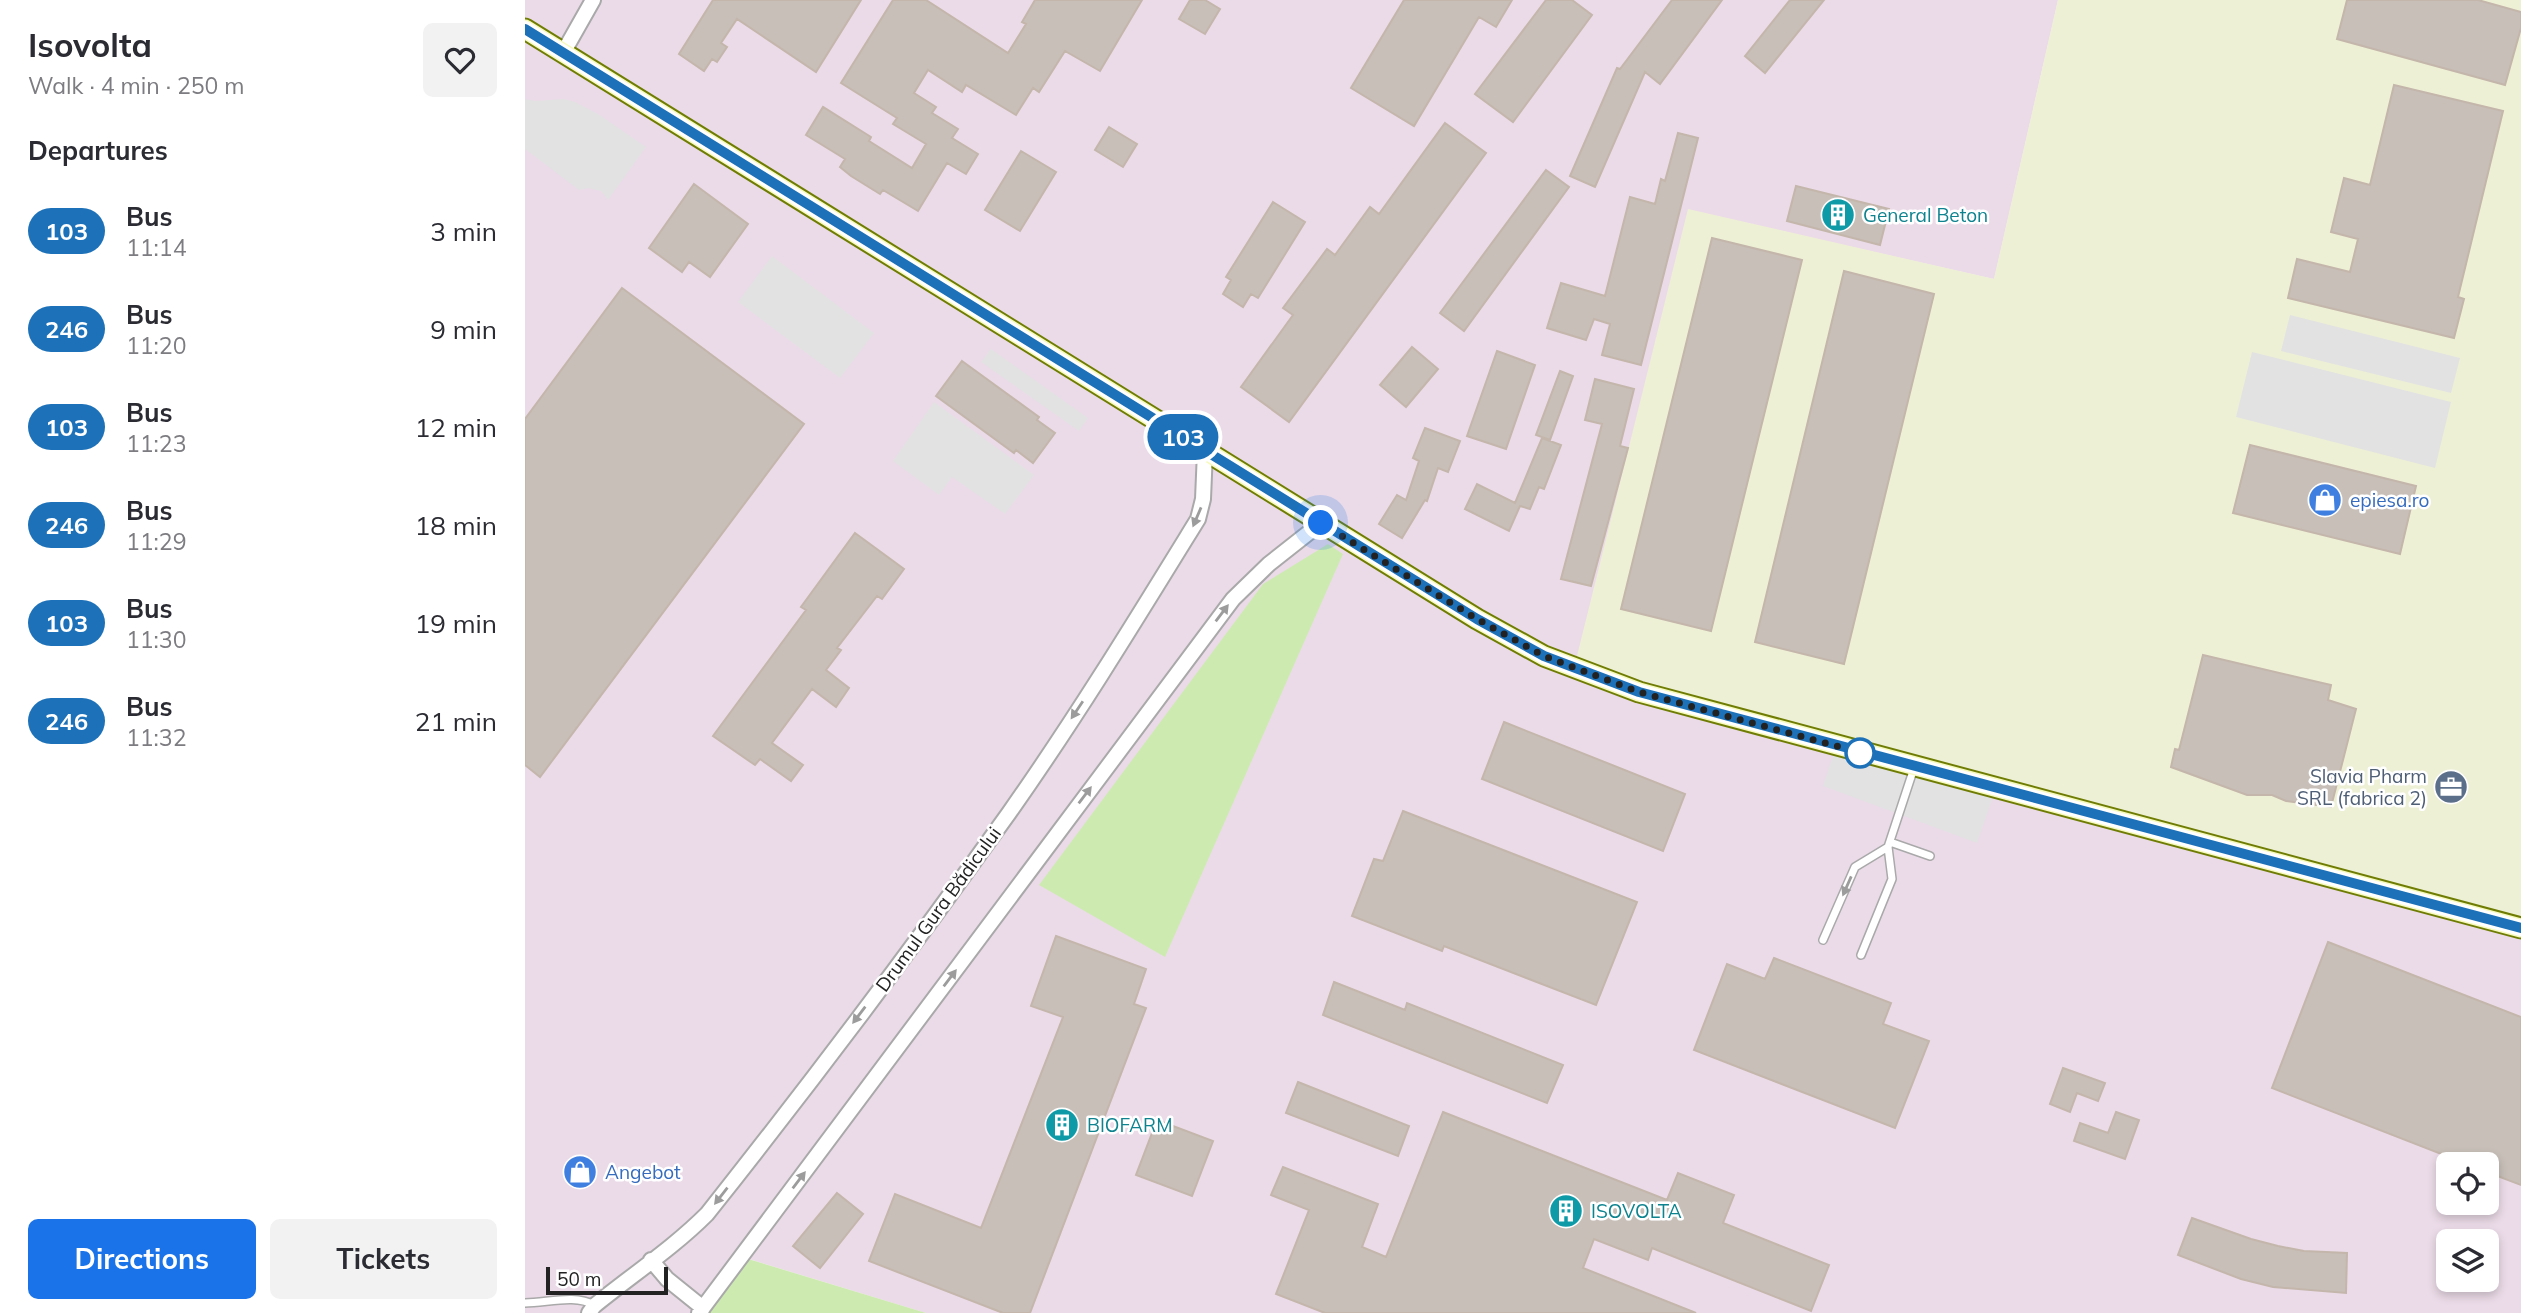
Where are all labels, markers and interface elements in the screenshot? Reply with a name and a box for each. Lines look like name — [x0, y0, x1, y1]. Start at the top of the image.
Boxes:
button: heart — [423, 23, 497, 97]
text: Isovolta — [28, 24, 152, 65]
text: Walk · 4 min · 250 m — [28, 71, 245, 100]
text: Departures — [28, 134, 168, 167]
building icon: General Beton — [1819, 196, 1857, 234]
text: Bus — [126, 200, 172, 233]
place label: General Beton — [1863, 203, 1988, 227]
text: 3 min — [430, 215, 497, 248]
text: 103 — [45, 216, 88, 246]
text: 11:14 — [126, 233, 186, 262]
text: Bus — [126, 298, 172, 331]
text: 9 min — [430, 313, 497, 346]
text: 246 — [45, 314, 88, 344]
text: 11:20 — [126, 331, 186, 360]
text: Bus — [126, 396, 172, 429]
text: 12 min — [415, 411, 497, 444]
text: 103 — [45, 412, 88, 442]
line badge: 103 — [1143, 414, 1223, 460]
text: 103 — [1161, 422, 1205, 452]
text: 11:23 — [126, 429, 186, 458]
shop icon: epiesa.ro — [2306, 481, 2344, 519]
place label: epiesa.ro — [2350, 488, 2429, 512]
text: Bus — [126, 494, 172, 527]
your location — [1303, 505, 1338, 540]
one-way arrow — [1191, 507, 1202, 528]
text: 18 min — [415, 509, 497, 542]
text: 246 — [45, 510, 88, 540]
text: 11:29 — [126, 527, 186, 556]
text: Bus — [126, 592, 172, 625]
one-way arrow — [1215, 604, 1229, 623]
text: 19 min — [415, 607, 497, 640]
text: 103 — [45, 608, 88, 638]
text: 11:30 — [126, 625, 186, 654]
text: Bus — [126, 690, 172, 723]
one-way arrow — [1071, 701, 1084, 720]
text: 21 min — [415, 705, 497, 738]
text: 246 — [45, 706, 88, 736]
text: 11:32 — [126, 723, 186, 752]
unlabelled marker — [1845, 738, 1875, 768]
place label: Slavia Pharm SRL (fabrica 2) — [2297, 764, 2427, 810]
office icon: Slavia Pharm SRL (fabrica 2) — [2432, 768, 2470, 806]
one-way arrow — [1078, 787, 1093, 805]
street label: Drumul Gura Bădicului — [870, 822, 1006, 996]
one-way arrow — [1841, 876, 1853, 896]
one-way arrow — [943, 970, 958, 988]
one-way arrow — [853, 1006, 867, 1024]
building icon: BIOFARM — [1043, 1106, 1081, 1144]
place label: BIOFARM — [1087, 1113, 1173, 1137]
map controls — [2436, 1152, 2499, 1292]
button: locate — [2436, 1152, 2499, 1215]
shop icon: Angebot — [561, 1153, 599, 1191]
place label: Angebot — [605, 1160, 681, 1184]
one-way arrow — [792, 1171, 806, 1189]
one-way arrow — [715, 1187, 729, 1205]
building icon: ISOVOLTA — [1547, 1192, 1585, 1230]
place label: ISOVOLTA — [1591, 1199, 1682, 1223]
button: Directions — [28, 1219, 256, 1299]
button: Tickets — [270, 1219, 497, 1299]
button: layers — [2436, 1229, 2499, 1292]
scale bar — [546, 1264, 669, 1296]
text: 50 m — [557, 1267, 601, 1291]

